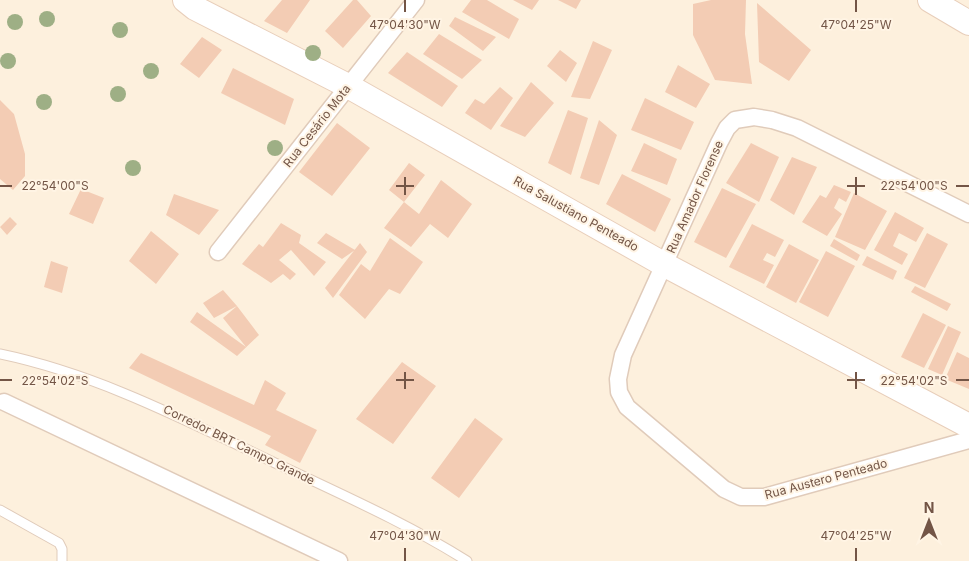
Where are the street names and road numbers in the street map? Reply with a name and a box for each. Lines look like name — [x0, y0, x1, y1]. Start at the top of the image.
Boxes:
street label: Rua Cesário Mota — [280, 81, 354, 170]
street label: Rua Amador Florense — [663, 138, 726, 255]
street label: Rua Salustiano Penteado — [511, 173, 641, 254]
street label: Corredor BRT Campo Grande — [161, 401, 317, 488]
street label: Rua Austero Penteado — [763, 455, 889, 502]

